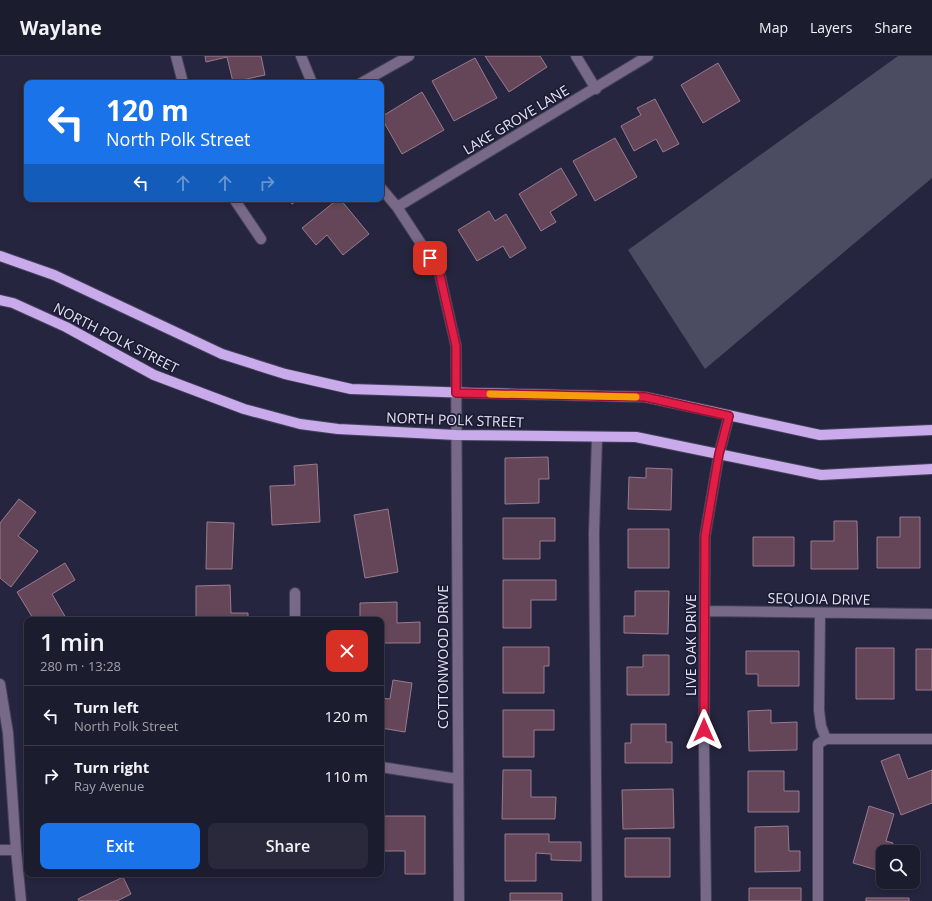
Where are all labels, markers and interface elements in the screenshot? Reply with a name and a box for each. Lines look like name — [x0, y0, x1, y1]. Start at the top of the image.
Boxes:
text: Waylane — [20, 15, 102, 41]
text: Map — [759, 18, 788, 37]
text: Layers — [810, 18, 852, 37]
text: Share — [874, 18, 912, 37]
street label: LAKE GROVE LANE — [459, 80, 572, 159]
text: 120 m — [106, 91, 189, 129]
icon: left — [40, 96, 92, 148]
text: North Polk Street — [106, 127, 250, 151]
icon: left — [130, 172, 152, 194]
icon: ahead — [172, 172, 194, 194]
icon: ahead — [214, 172, 236, 194]
icon: right — [256, 172, 278, 194]
pin — [413, 241, 447, 275]
icon: arrive — [419, 247, 441, 269]
street label: NORTH POLK STREET — [50, 298, 182, 377]
street label: NORTH POLK STREET — [386, 408, 525, 431]
street label: COTTONWOOD DRIVE — [433, 585, 452, 729]
street label: SEQUOIA DRIVE — [768, 588, 871, 609]
street label: LIVE OAK DRIVE — [681, 594, 700, 696]
text: 1 min — [40, 625, 105, 658]
button: close — [326, 630, 368, 672]
text: 280 m · 13:28 — [40, 657, 121, 675]
text: Turn left — [74, 697, 139, 717]
icon: left — [40, 705, 62, 727]
text: 120 m — [324, 706, 368, 726]
position arrow — [683, 709, 725, 751]
text: North Polk Street — [74, 717, 178, 735]
text: Turn right — [74, 757, 149, 777]
icon: right — [40, 765, 62, 787]
text: 110 m — [324, 766, 368, 786]
text: Ray Avenue — [74, 777, 144, 795]
button: Exit — [40, 823, 200, 869]
button: Share — [208, 823, 368, 869]
map controls — [876, 845, 920, 889]
button: search — [876, 845, 920, 889]

